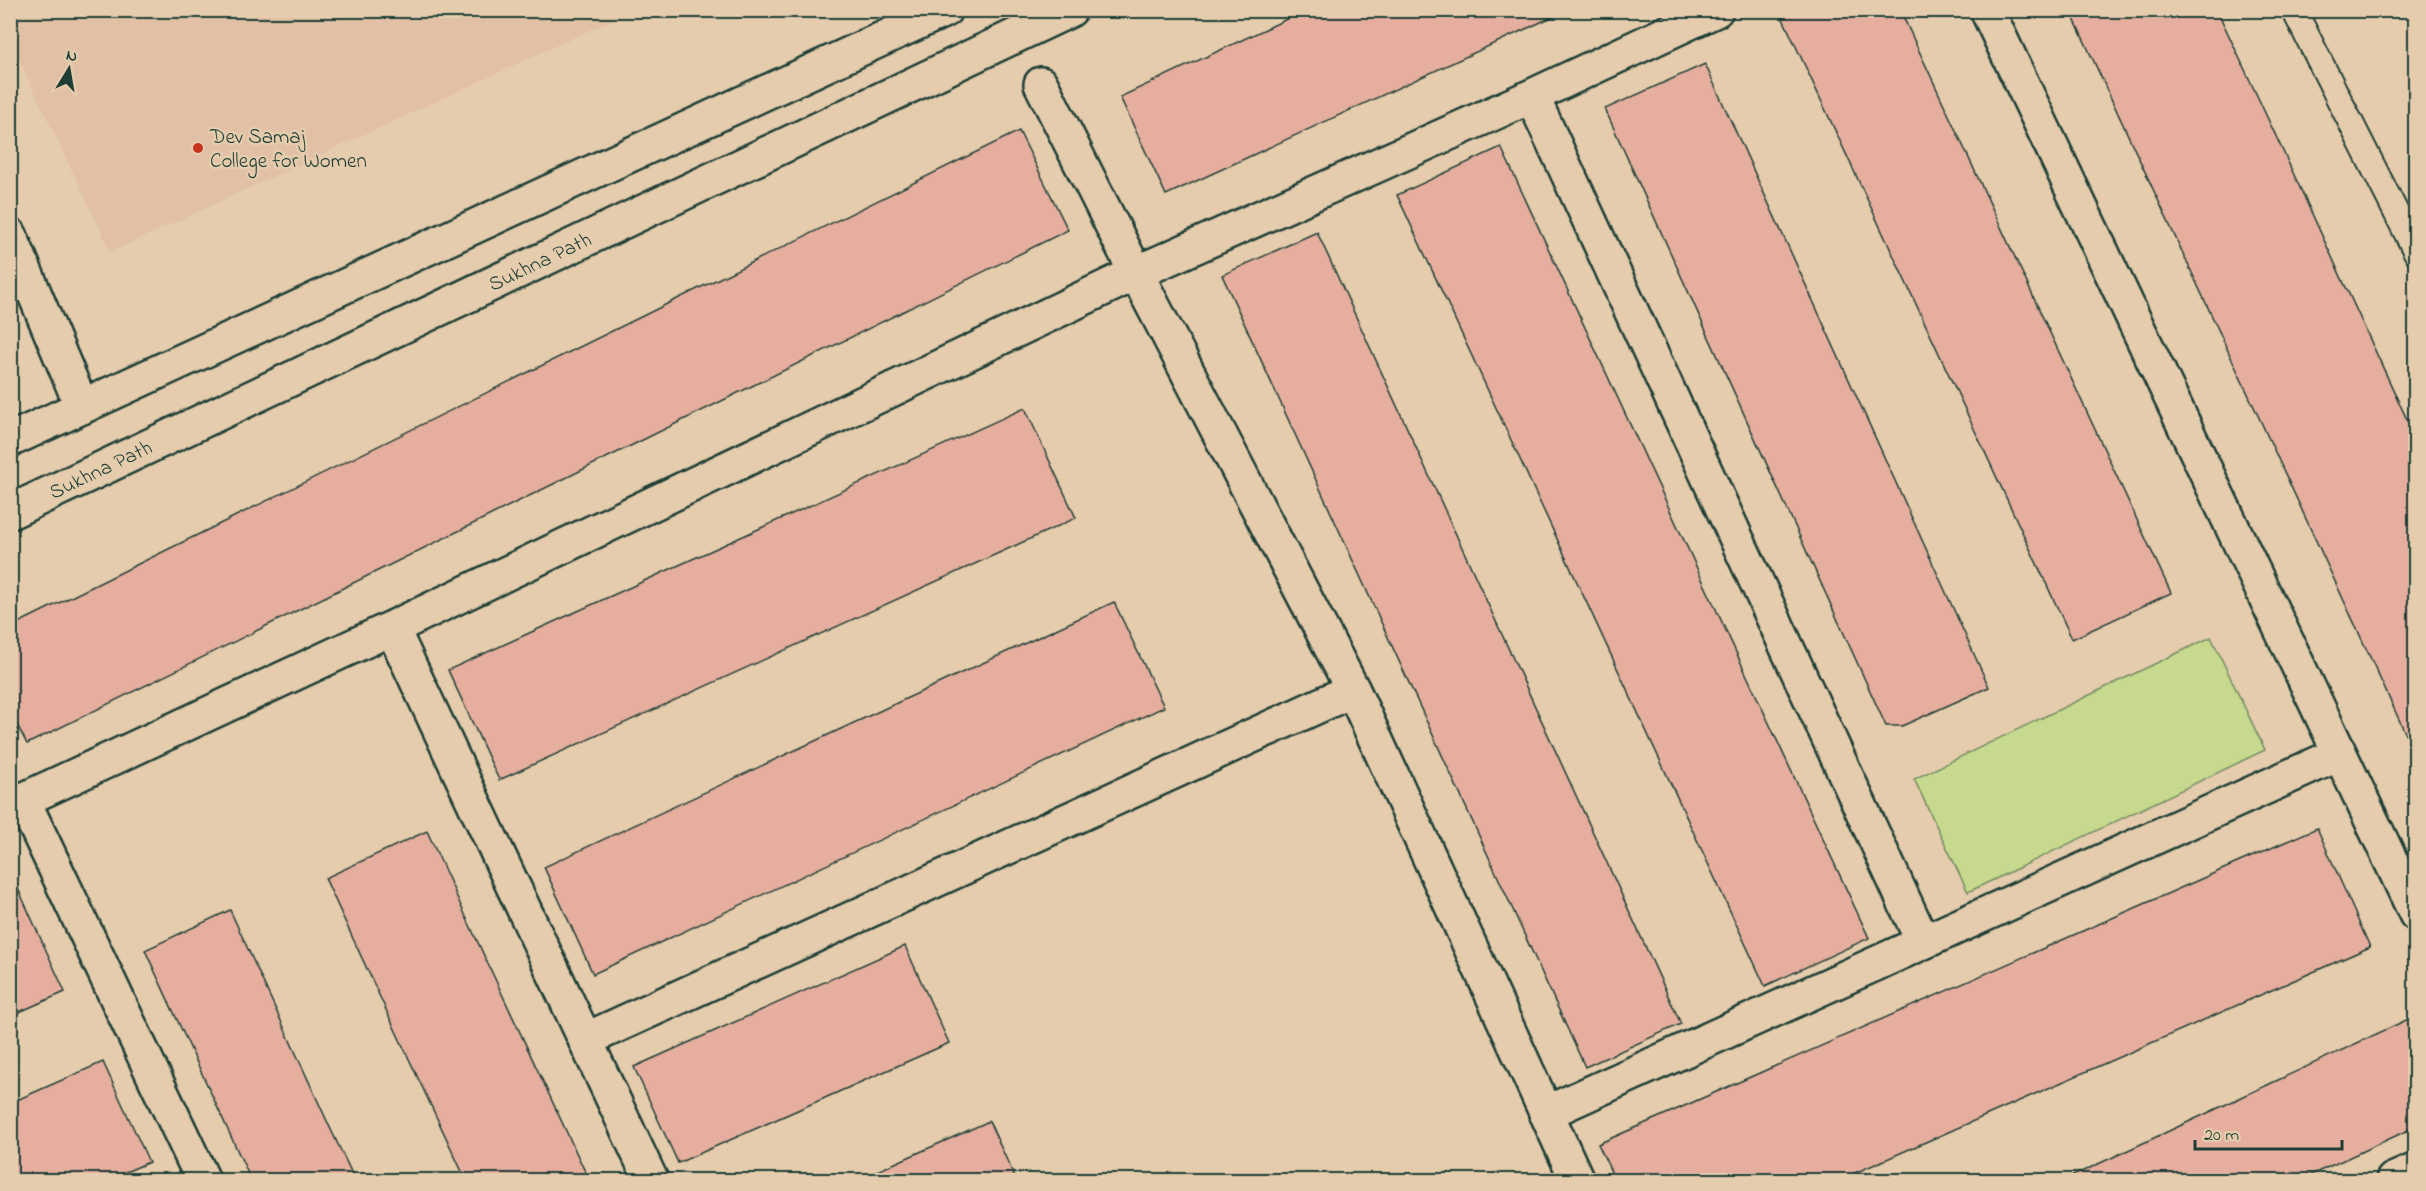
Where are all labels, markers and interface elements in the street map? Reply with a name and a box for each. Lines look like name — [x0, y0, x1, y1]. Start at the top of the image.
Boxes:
north arrow — [39, 39, 99, 99]
text: N — [64, 43, 79, 69]
place label: Dev Samaj College for Women — [209, 123, 367, 179]
marker: Dev Samaj College for Women — [191, 141, 205, 155]
street label: Sukhna Path — [484, 226, 597, 300]
street label: Sukhna Path — [45, 434, 158, 508]
scale bar — [2195, 1113, 2342, 1151]
text: 20 m — [2204, 1123, 2239, 1149]

